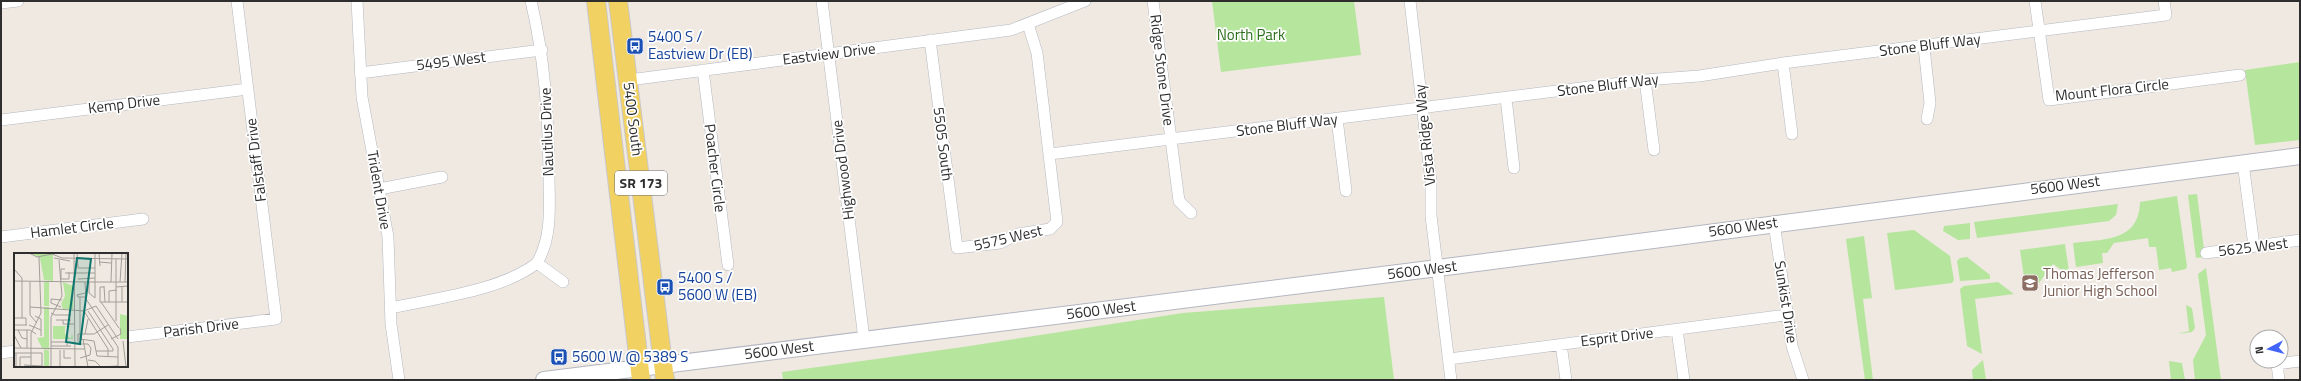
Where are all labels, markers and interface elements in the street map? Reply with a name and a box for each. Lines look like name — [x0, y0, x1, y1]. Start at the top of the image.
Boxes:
street label: Ridge Stone Drive — [1144, 13, 1181, 127]
park label: North Park — [1217, 23, 1285, 46]
place label: 5400 S / Eastview Dr (EB) — [648, 25, 752, 65]
street label: Stone Bluff Way — [1878, 27, 1982, 62]
bus stop icon: 5400 S / Eastview Dr (EB) — [625, 36, 645, 56]
street label: Eastview Drive — [781, 36, 877, 71]
street label: 5495 West — [415, 45, 488, 76]
street label: Stone Bluff Way — [1556, 67, 1660, 102]
street label: Mount Flora Circle — [2054, 72, 2170, 107]
street label: 5400 South — [618, 81, 649, 157]
street label: Vista Ridge Way — [1408, 83, 1441, 187]
street label: Nautilus Drive — [533, 87, 560, 177]
street label: Kemp Drive — [87, 88, 161, 119]
street label: 5505 South — [928, 106, 959, 182]
street label: Stone Bluff Way — [1235, 107, 1339, 142]
street label: Falstaff Drive — [239, 117, 272, 203]
street label: Highwood Drive — [825, 119, 860, 221]
street label: Poacher Circle — [699, 122, 732, 214]
street label: Trident Drive — [361, 149, 398, 231]
street label: 5600 West — [2029, 169, 2102, 200]
road number: SR 173 — [615, 171, 667, 195]
street label: 5600 West — [1707, 210, 1780, 243]
street label: Hamlet Circle — [29, 211, 115, 244]
street label: 5575 West — [971, 218, 1045, 257]
street label: 5625 West — [2217, 231, 2290, 262]
inset map — [14, 253, 128, 367]
street label: 5600 West — [1386, 254, 1459, 285]
street label: Sunkist Drive — [1769, 259, 1804, 345]
place label: Thomas Jefferson Junior High School — [2043, 262, 2158, 302]
place label: 5400 S / 5600 W (EB) — [678, 266, 757, 306]
school or university icon: Thomas Jefferson Junior High School — [2020, 273, 2040, 293]
bus stop icon: 5400 S / 5600 W (EB) — [655, 277, 675, 297]
street label: 5600 West — [1065, 294, 1138, 325]
street label: Parish Drive — [162, 311, 240, 344]
street label: Esprit Drive — [1579, 321, 1655, 352]
north arrow — [2249, 329, 2289, 369]
street label: 5600 West — [743, 334, 816, 365]
place label: 5600 W @ 5389 S — [572, 345, 688, 368]
text: N — [2251, 345, 2267, 355]
bus stop icon: 5600 W @ 5389 S — [549, 347, 569, 367]

